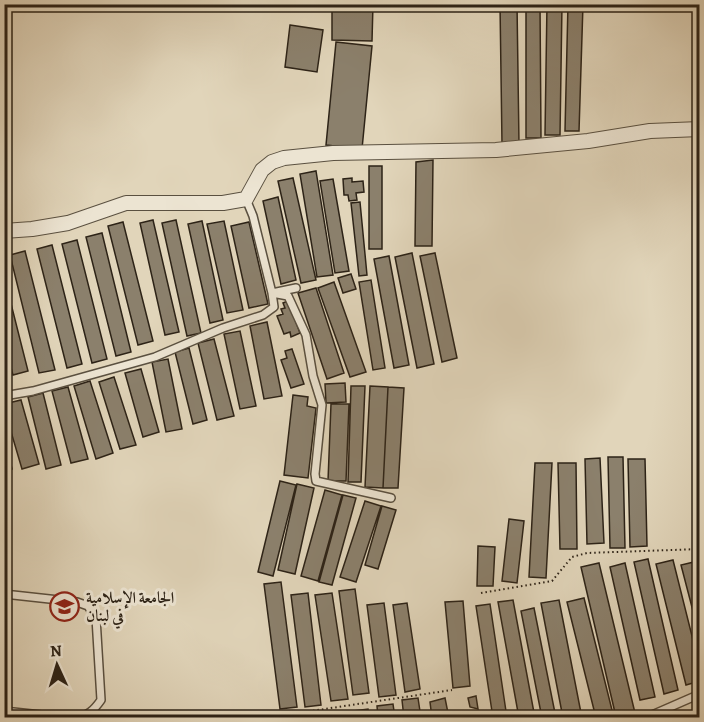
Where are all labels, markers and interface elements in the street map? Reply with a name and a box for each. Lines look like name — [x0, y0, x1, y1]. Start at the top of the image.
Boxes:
place label: الجامعة الإسلامية في لبنان — [86, 587, 174, 629]
school or university icon: الجامعة الإسلامية في لبنان — [49, 591, 81, 623]
north arrow — [27, 635, 87, 695]
text: N — [49, 640, 63, 662]

